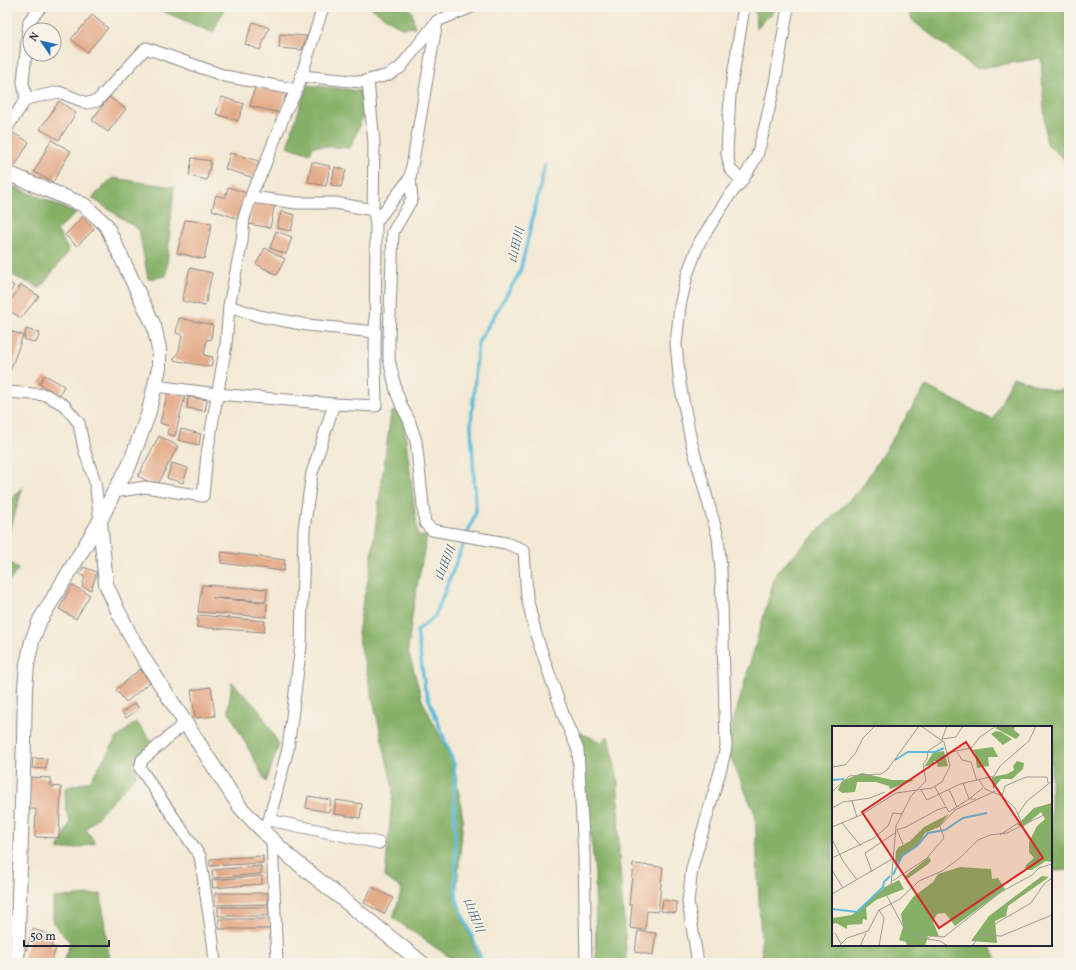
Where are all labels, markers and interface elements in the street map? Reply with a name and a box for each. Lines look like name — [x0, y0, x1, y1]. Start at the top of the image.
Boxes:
north arrow — [22, 22, 62, 62]
text: N — [26, 30, 43, 45]
water label: 山田川 — [505, 224, 529, 265]
water label: 山田川 — [432, 542, 461, 583]
inset map — [832, 726, 1052, 946]
water label: 山田川 — [459, 896, 488, 937]
scale bar — [24, 922, 109, 948]
text: 50 m — [30, 929, 56, 945]

